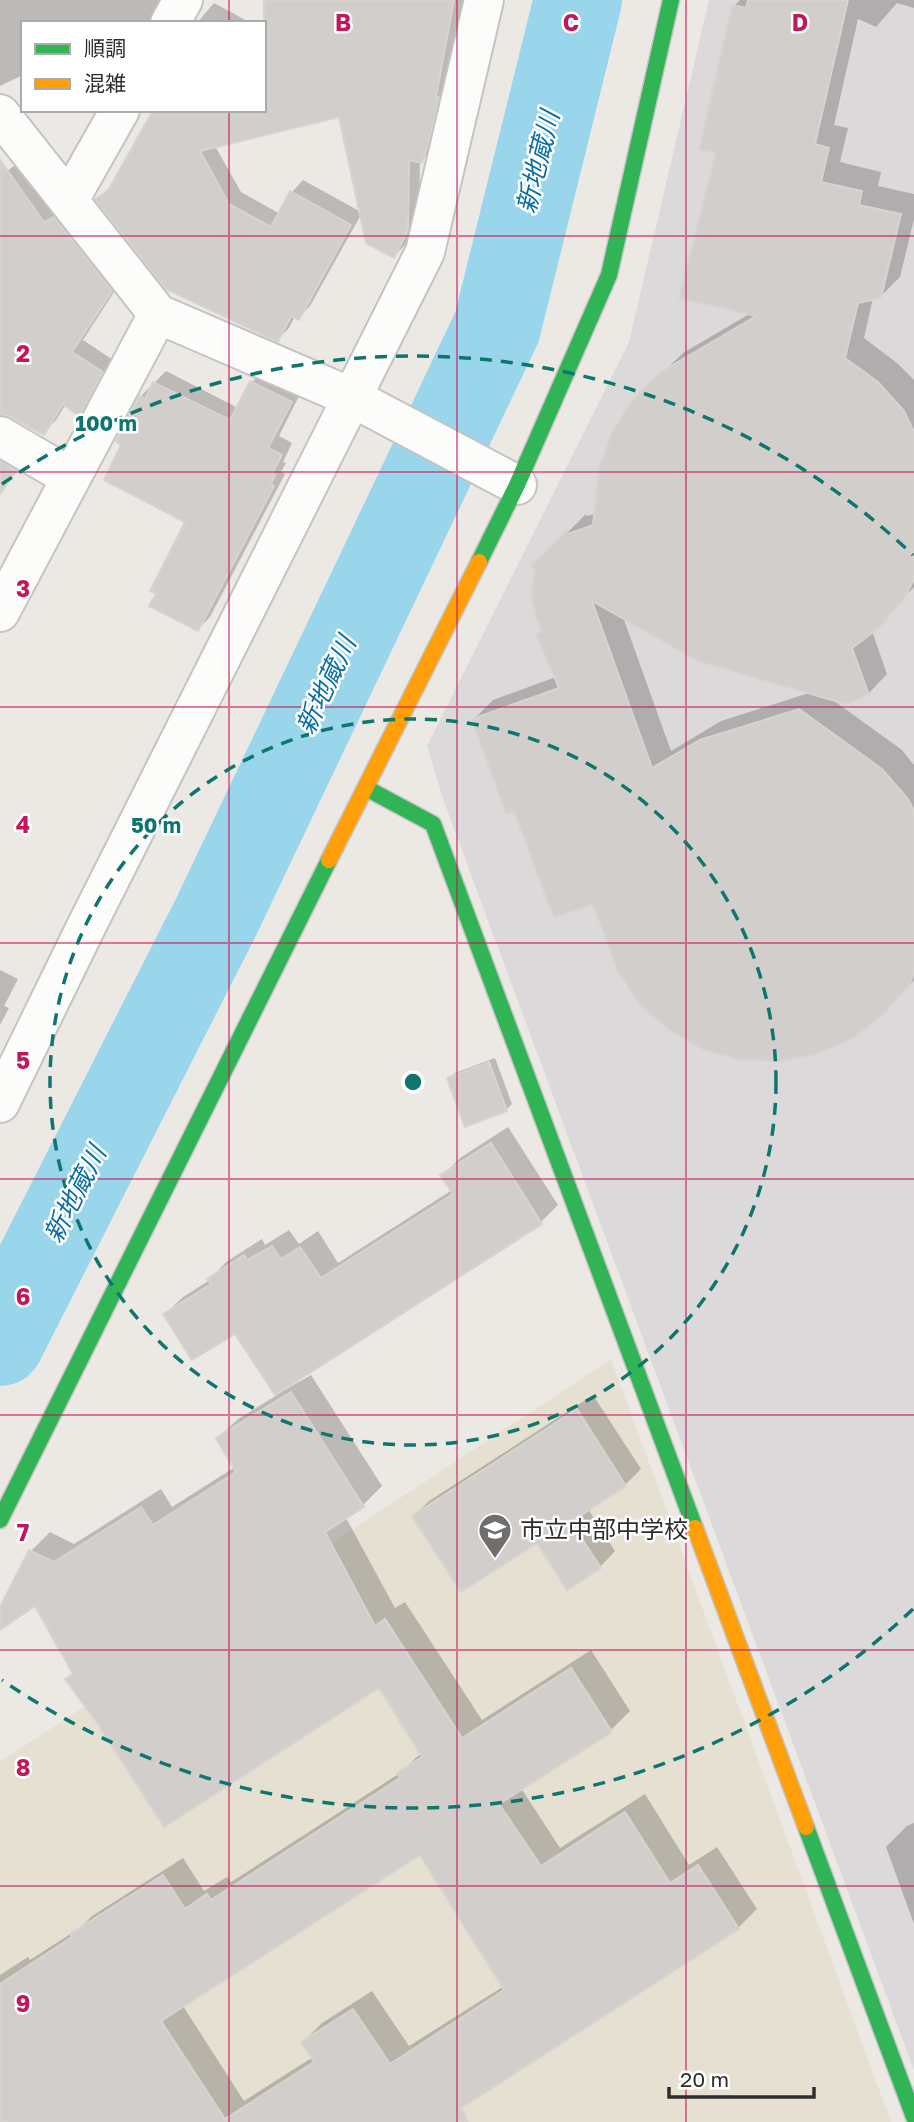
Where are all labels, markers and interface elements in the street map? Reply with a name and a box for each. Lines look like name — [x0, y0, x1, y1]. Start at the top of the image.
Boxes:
text: B — [335, 8, 351, 36]
text: C — [563, 8, 579, 36]
text: D — [792, 8, 808, 36]
legend — [21, 21, 266, 112]
text: 順調 — [84, 35, 126, 61]
text: 混雑 — [84, 70, 126, 96]
water label: 新地蔵川 — [510, 105, 566, 216]
text: 2 — [16, 339, 30, 367]
text: 100 m — [75, 410, 137, 436]
text: 3 — [16, 574, 30, 602]
water label: 新地蔵川 — [290, 628, 363, 738]
text: 4 — [16, 810, 30, 838]
text: 50 m — [131, 812, 181, 838]
text: 5 — [16, 1046, 30, 1074]
centre of rings — [401, 1070, 425, 1094]
water label: 新地蔵川 — [37, 1138, 113, 1247]
text: 6 — [16, 1282, 30, 1310]
school or university icon: 市立中部中学校 — [476, 1511, 514, 1560]
place label: 市立中部中学校 — [520, 1514, 688, 1543]
text: 7 — [17, 1518, 29, 1546]
text: 8 — [16, 1753, 30, 1781]
text: 9 — [16, 1989, 30, 2017]
scale bar — [669, 2056, 814, 2100]
text: 20 m — [680, 2066, 729, 2092]

